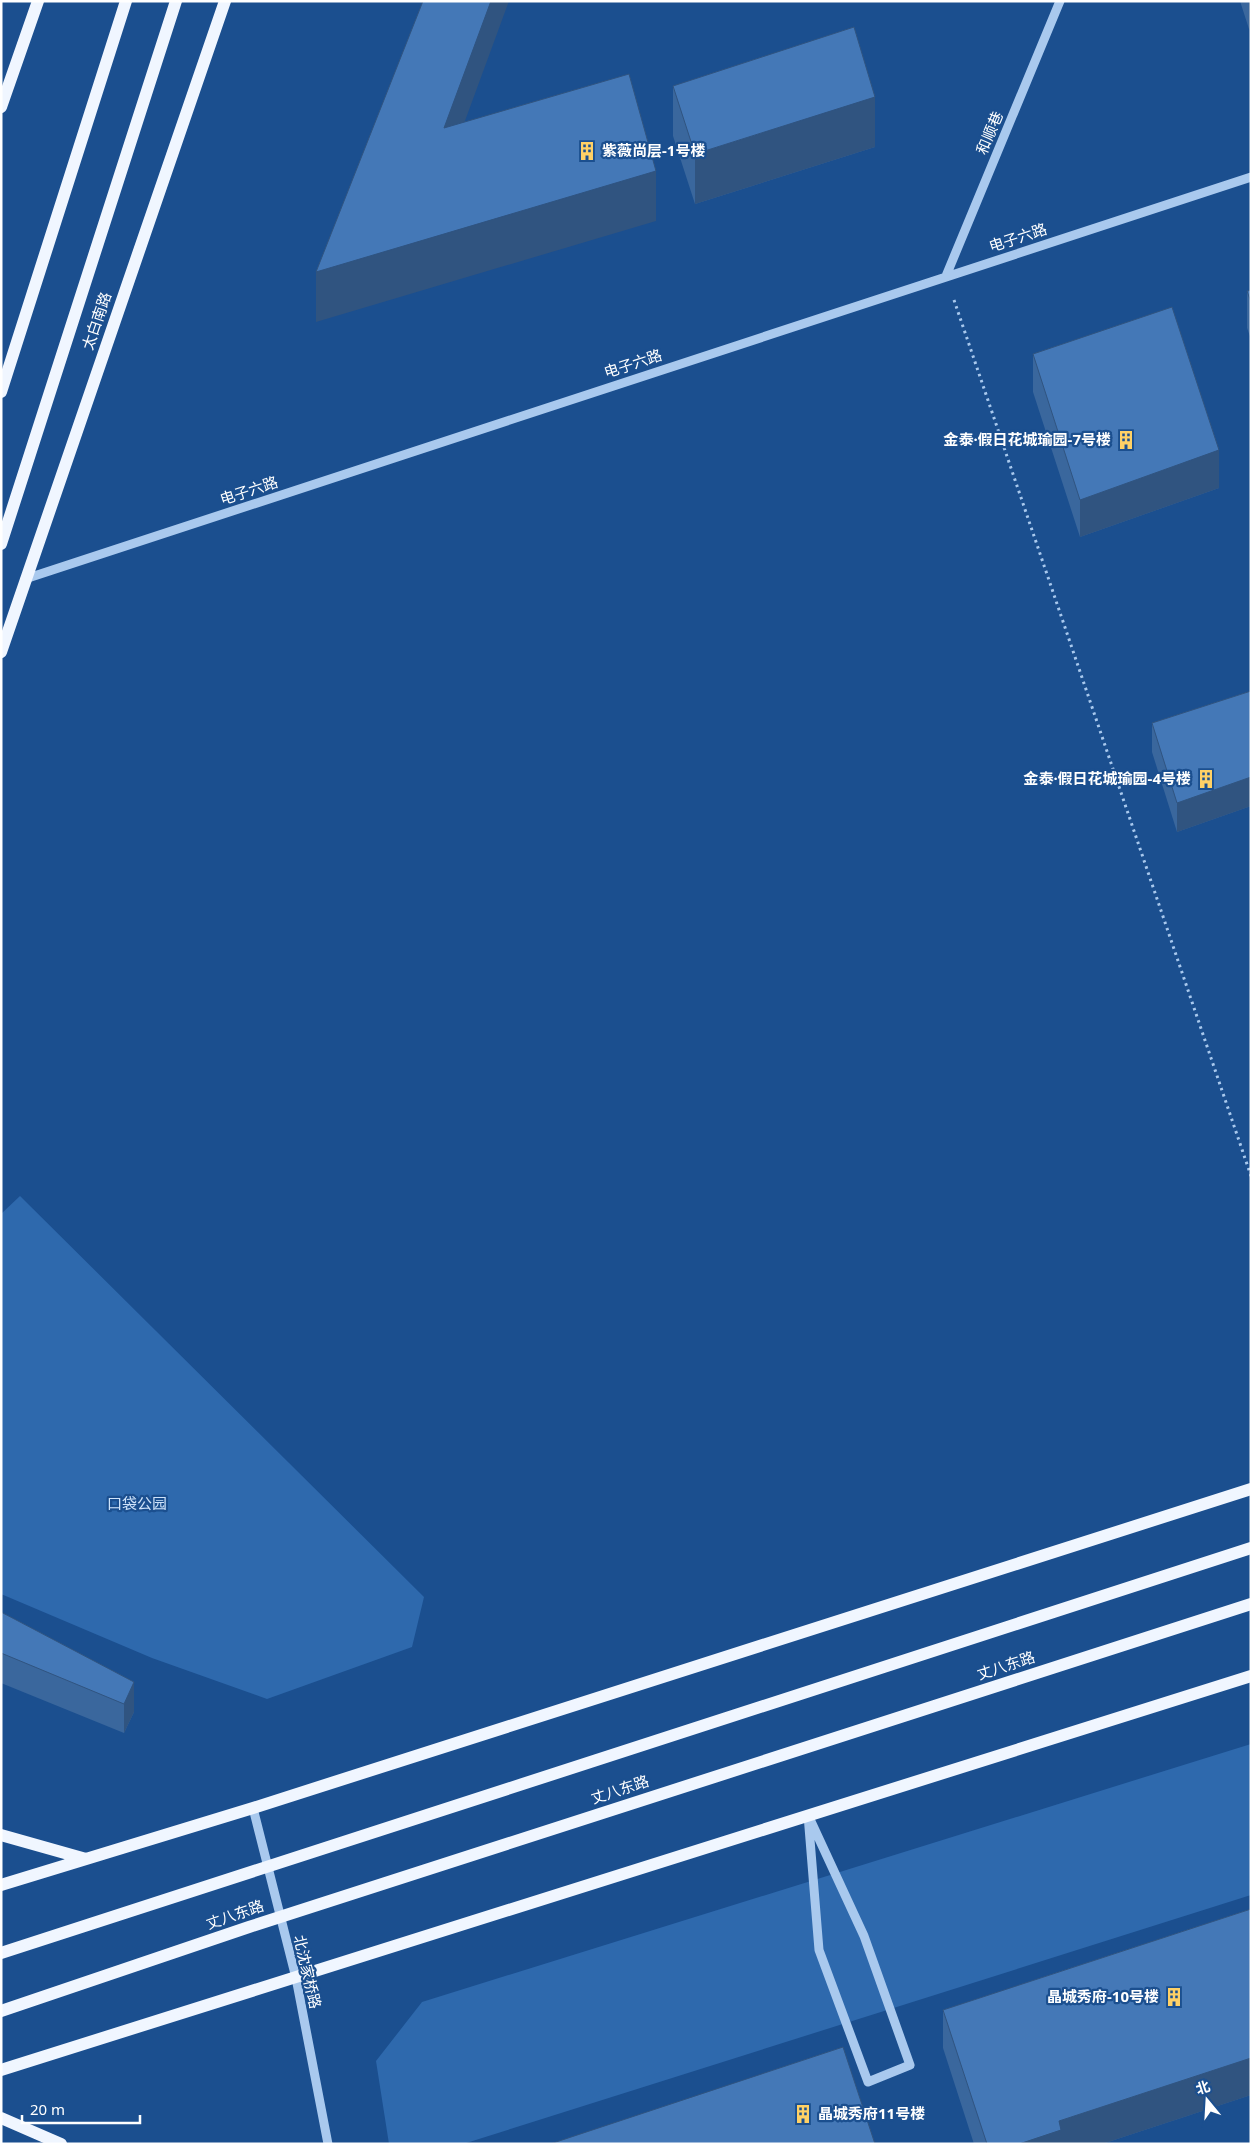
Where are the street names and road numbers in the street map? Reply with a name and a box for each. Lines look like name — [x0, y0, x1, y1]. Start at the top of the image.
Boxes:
street label: 和顺巷 — [971, 108, 1007, 157]
street label: 电子六路 — [986, 218, 1049, 256]
street label: 太白南路 — [77, 289, 115, 352]
street label: 电子六路 — [601, 344, 664, 382]
street label: 电子六路 — [217, 471, 280, 509]
street label: 丈八东路 — [974, 1646, 1037, 1684]
street label: 丈八东路 — [588, 1770, 651, 1808]
street label: 丈八东路 — [203, 1895, 266, 1933]
street label: 北沈家桥路 — [290, 1933, 326, 2011]

